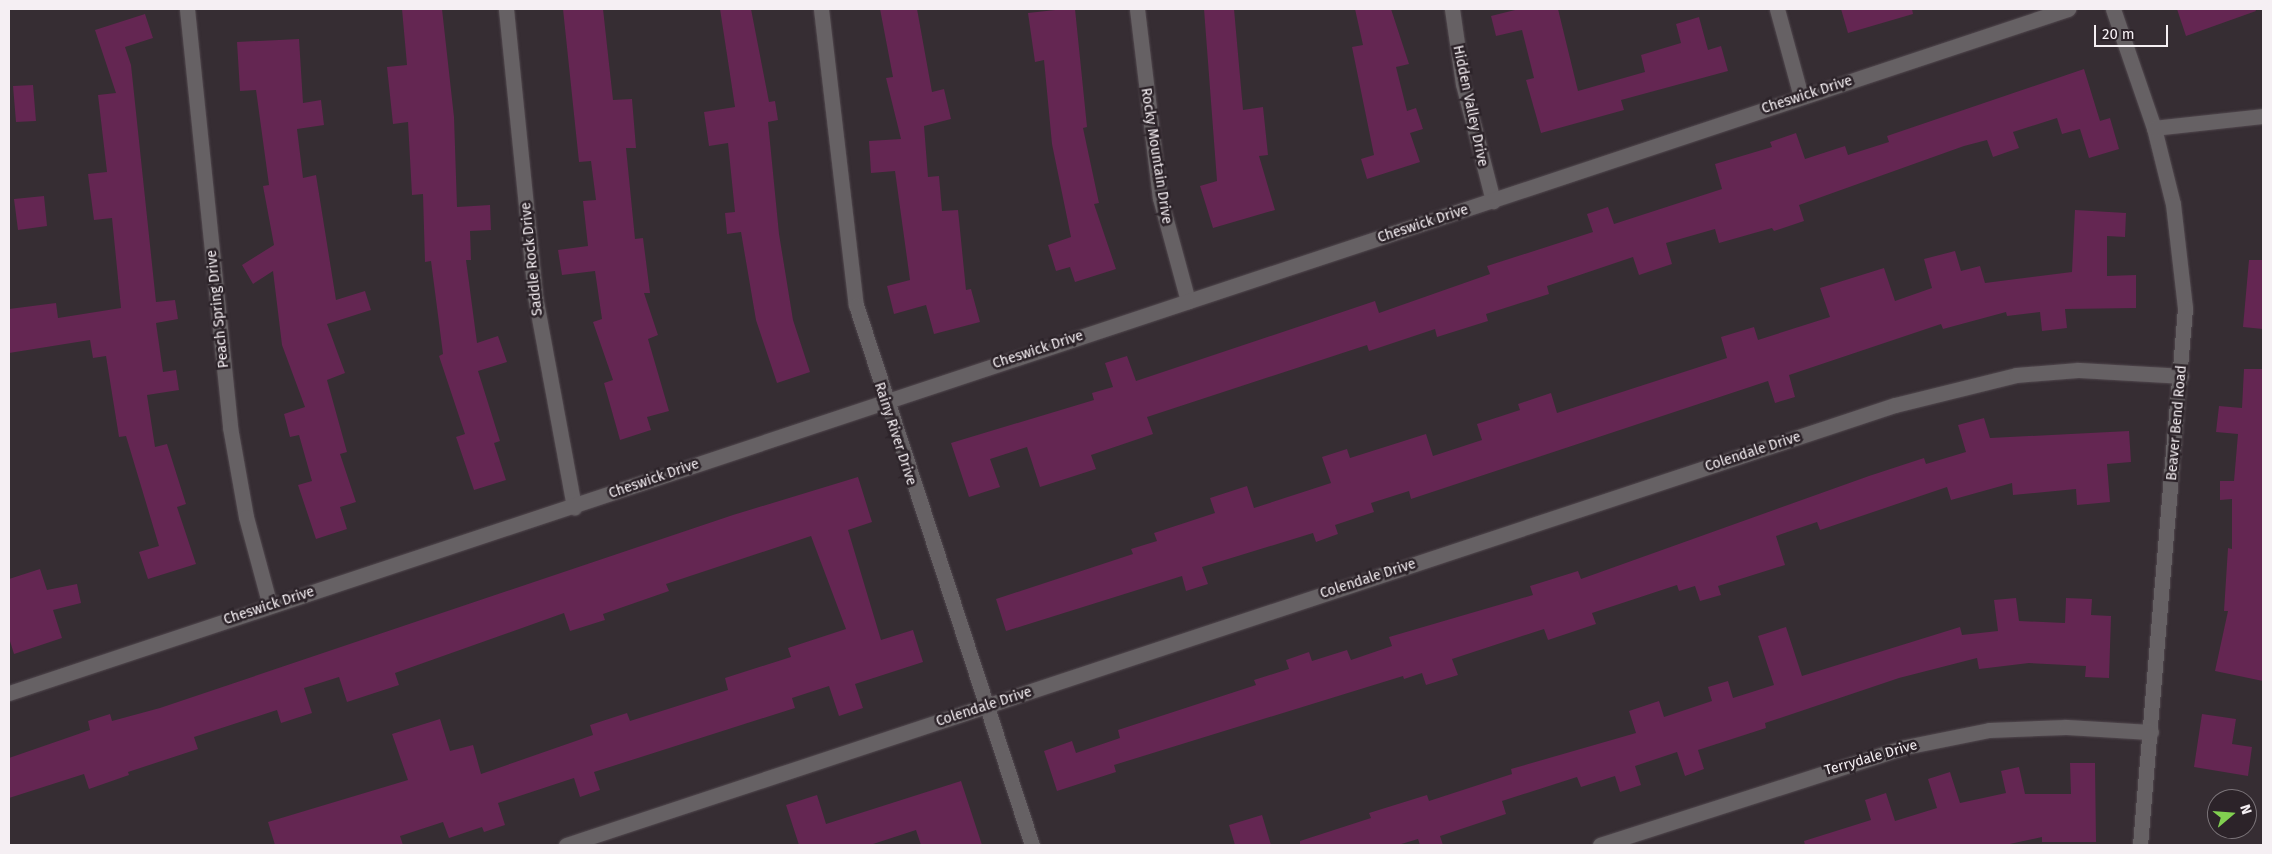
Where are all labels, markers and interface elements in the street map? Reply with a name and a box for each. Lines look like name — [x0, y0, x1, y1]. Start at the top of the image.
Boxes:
scale bar — [2097, 15, 2171, 47]
text: 20 m — [2102, 25, 2135, 43]
street label: Hidden Valley Drive — [1449, 44, 1491, 168]
street label: Cheswick Drive — [1760, 72, 1854, 118]
street label: Rocky Mountain Drive — [1137, 87, 1175, 225]
street label: Saddle Rock Drive — [518, 201, 546, 317]
street label: Cheswick Drive — [1376, 201, 1470, 247]
street label: Peach Spring Drive — [203, 249, 233, 369]
street label: Cheswick Drive — [991, 327, 1085, 373]
street label: Beaver Bend Road — [2164, 365, 2190, 481]
street label: Rainy River Drive — [870, 380, 920, 488]
street label: Colendale Drive — [1703, 429, 1803, 475]
street label: Cheswick Drive — [607, 456, 701, 502]
street label: Colendale Drive — [1318, 556, 1418, 602]
street label: Cheswick Drive — [222, 583, 316, 629]
street label: Colendale Drive — [934, 684, 1034, 730]
street label: Terrydale Drive — [1823, 737, 1919, 779]
north arrow — [2207, 789, 2257, 839]
text: N — [2236, 802, 2255, 817]

